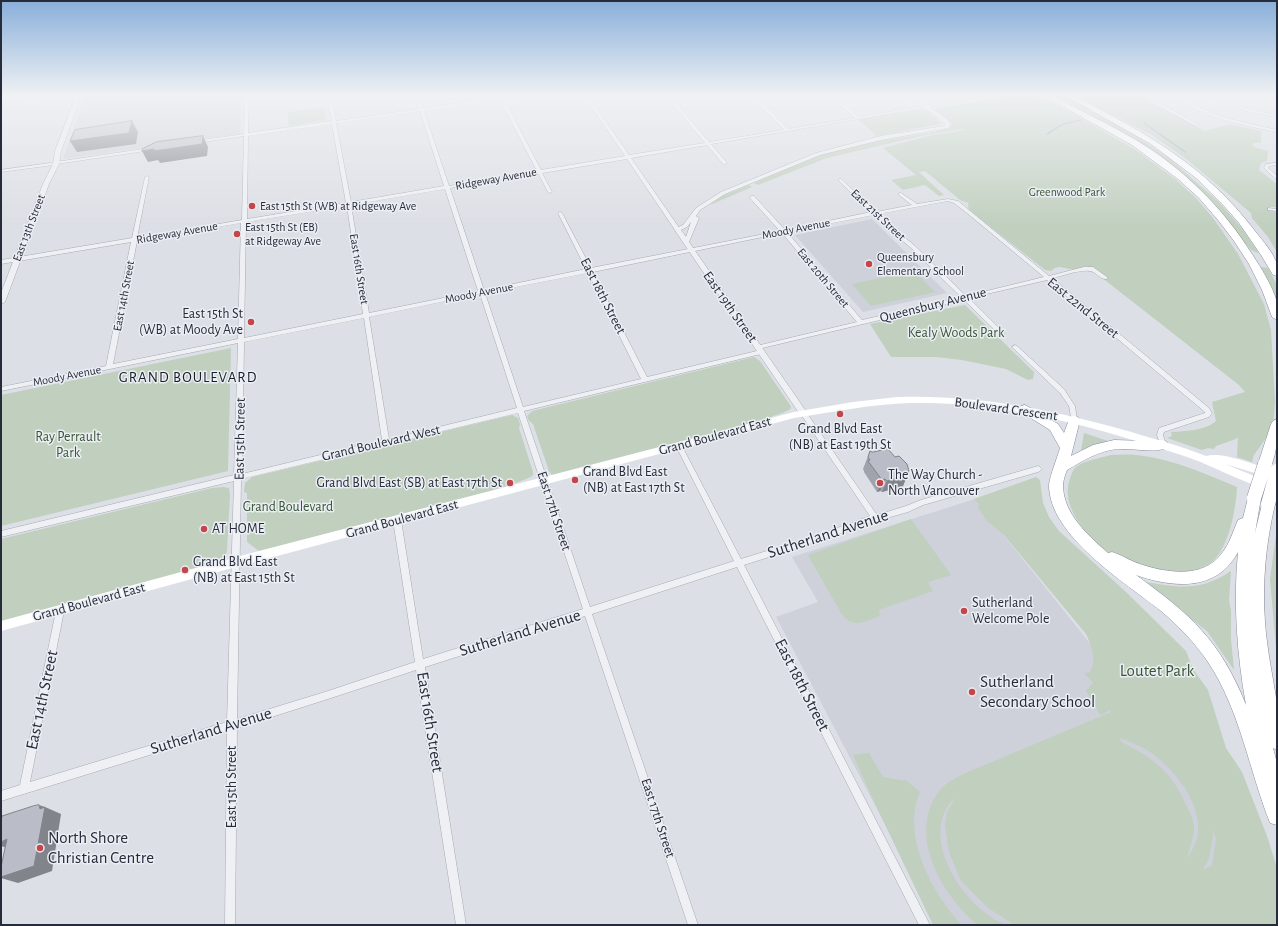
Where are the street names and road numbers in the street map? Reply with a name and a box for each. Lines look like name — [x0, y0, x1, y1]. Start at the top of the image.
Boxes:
street label: Ridgeway Avenue — [454, 165, 538, 193]
street label: East 21st Street — [848, 186, 908, 244]
street label: East 13th Street — [10, 192, 48, 264]
street label: Moody Avenue — [761, 215, 831, 243]
street label: Ridgeway Avenue — [135, 219, 219, 247]
street label: East 16th Street — [346, 233, 372, 305]
street label: East 20th Street — [794, 245, 852, 311]
street label: East 18th Street — [577, 255, 629, 337]
street label: East 14th Street — [110, 260, 138, 332]
street label: East 19th Street — [699, 268, 761, 346]
street label: East 22nd Street — [1044, 274, 1122, 342]
street label: Moody Avenue — [444, 279, 514, 307]
street label: Queensbury Avenue — [878, 284, 988, 326]
street label: Moody Avenue — [32, 362, 102, 390]
street label: Boulevard Crescent — [953, 393, 1059, 425]
street label: East 15th Street — [231, 398, 249, 480]
street label: Grand Boulevard East — [657, 413, 773, 459]
street label: Grand Boulevard West — [320, 421, 442, 465]
street label: East 17th Street — [533, 469, 575, 553]
street label: Grand Boulevard East — [344, 496, 460, 542]
street label: Sutherland Avenue — [765, 505, 891, 563]
street label: Grand Boulevard East — [31, 579, 147, 625]
street label: Sutherland Avenue — [457, 605, 583, 661]
street label: East 18th Street — [770, 635, 834, 735]
street label: East 14th Street — [21, 648, 63, 752]
street label: East 16th Street — [412, 670, 448, 774]
street label: Sutherland Avenue — [148, 703, 274, 759]
street label: East 15th Street — [224, 746, 240, 828]
street label: East 17th Street — [637, 776, 679, 860]

